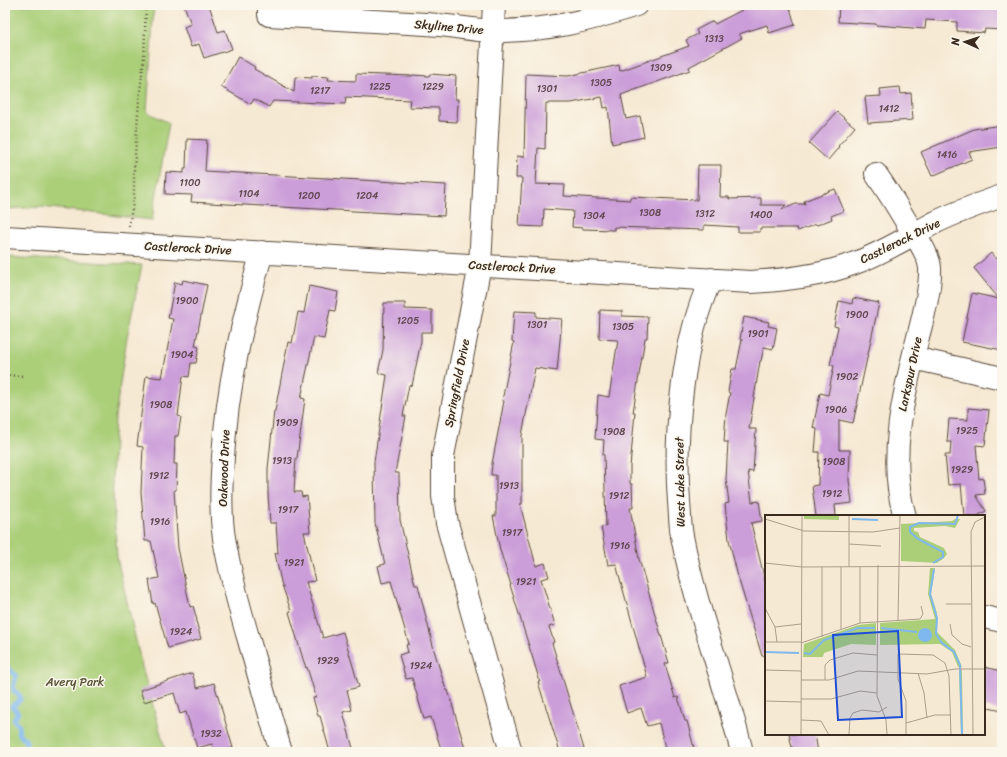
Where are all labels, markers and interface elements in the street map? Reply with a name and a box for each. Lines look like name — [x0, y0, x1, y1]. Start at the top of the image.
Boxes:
street label: Skyline Drive — [413, 13, 485, 41]
north arrow — [945, 22, 985, 62]
house number: 1313 — [704, 30, 724, 48]
text: N — [946, 37, 965, 47]
house number: 1309 — [650, 59, 672, 77]
house number: 1305 — [590, 74, 612, 92]
house number: 1225 — [369, 78, 391, 96]
house number: 1229 — [422, 78, 444, 96]
house number: 1301 — [537, 80, 557, 98]
house number: 1217 — [310, 82, 331, 100]
house number: 1412 — [879, 100, 900, 118]
house number: 1416 — [937, 146, 958, 164]
house number: 1100 — [179, 174, 201, 192]
house number: 1104 — [238, 185, 260, 203]
house number: 1200 — [298, 187, 320, 205]
house number: 1204 — [356, 187, 378, 205]
house number: 1308 — [639, 204, 661, 222]
house number: 1312 — [695, 205, 715, 223]
house number: 1400 — [749, 206, 773, 224]
house number: 1304 — [583, 207, 605, 225]
street label: Castlerock Drive — [856, 212, 944, 270]
street label: Castlerock Drive — [144, 235, 232, 261]
street label: Castlerock Drive — [468, 254, 556, 280]
house number: 1900 — [175, 292, 199, 310]
house number: 1900 — [845, 306, 869, 324]
house number: 1205 — [397, 312, 419, 330]
house number: 1301 — [527, 316, 547, 334]
house number: 1305 — [612, 318, 634, 336]
house number: 1901 — [747, 325, 769, 343]
street label: Larkspur Drive — [891, 335, 929, 413]
street label: Springfield Drive — [438, 337, 476, 429]
house number: 1904 — [171, 346, 194, 364]
house number: 1902 — [836, 368, 858, 386]
house number: 1908 — [150, 396, 172, 414]
house number: 1906 — [825, 401, 848, 419]
house number: 1909 — [276, 414, 298, 432]
house number: 1925 — [956, 422, 978, 440]
house number: 1908 — [603, 423, 625, 441]
street label: Oakwood Drive — [212, 429, 236, 507]
street label: West Lake Street — [668, 436, 692, 527]
house number: 1913 — [272, 452, 293, 470]
house number: 1908 — [823, 453, 845, 471]
house number: 1929 — [951, 461, 973, 479]
house number: 1912 — [149, 467, 169, 485]
house number: 1913 — [499, 477, 520, 495]
house number: 1912 — [822, 485, 842, 503]
house number: 1912 — [609, 487, 629, 505]
house number: 1917 — [278, 501, 300, 519]
house number: 1916 — [150, 513, 171, 531]
inset map — [765, 515, 985, 735]
house number: 1917 — [502, 524, 524, 542]
house number: 1916 — [610, 537, 631, 555]
house number: 1921 — [284, 554, 304, 572]
house number: 1921 — [516, 573, 536, 591]
house number: 1924 — [170, 623, 192, 641]
house number: 1929 — [317, 652, 339, 670]
house number: 1924 — [410, 657, 432, 675]
park label: Avery Park — [45, 671, 105, 693]
house number: 1932 — [200, 725, 222, 743]

